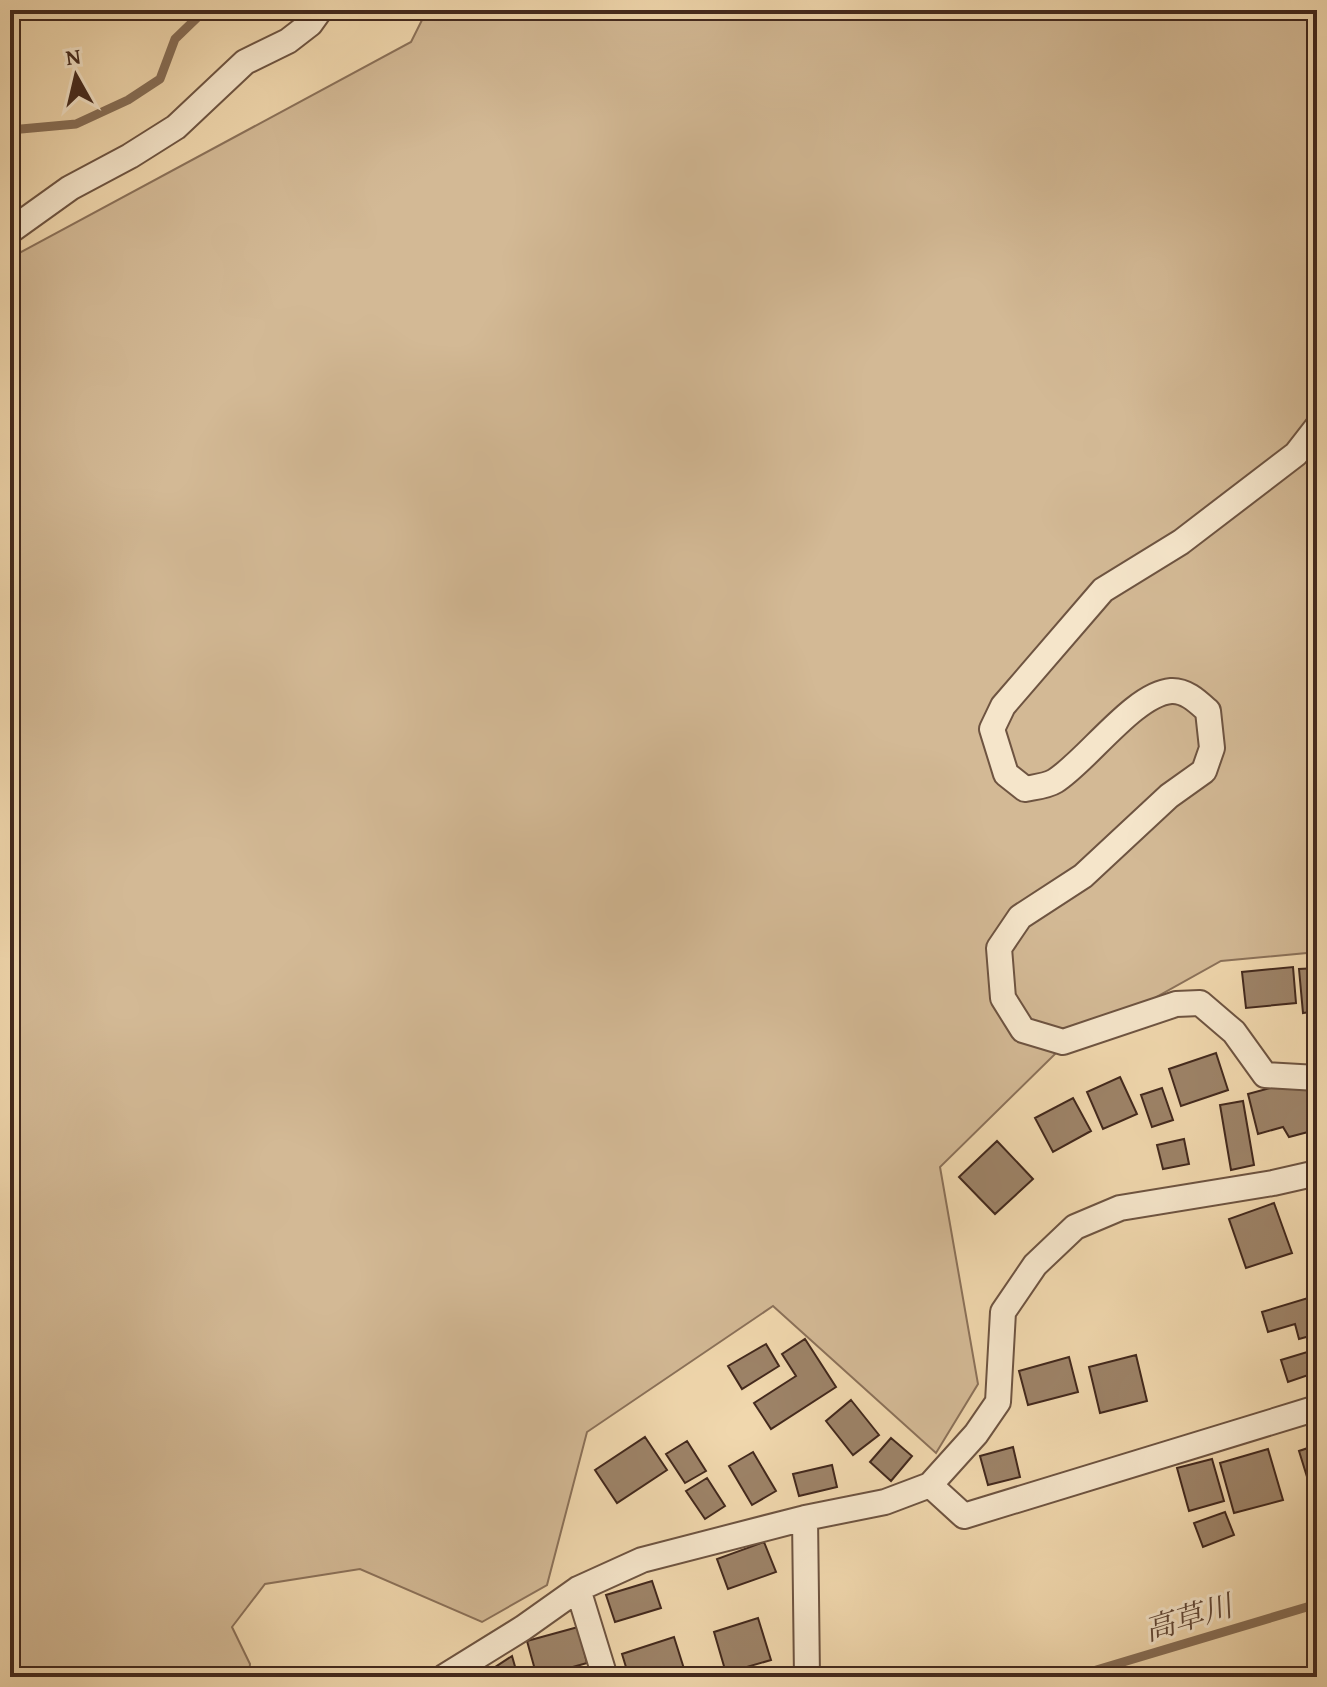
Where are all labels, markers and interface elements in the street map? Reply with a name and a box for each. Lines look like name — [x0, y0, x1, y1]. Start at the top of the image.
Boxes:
north arrow — [36, 36, 116, 116]
text: N — [64, 39, 83, 73]
water label: 高草川 — [1139, 1582, 1240, 1651]

